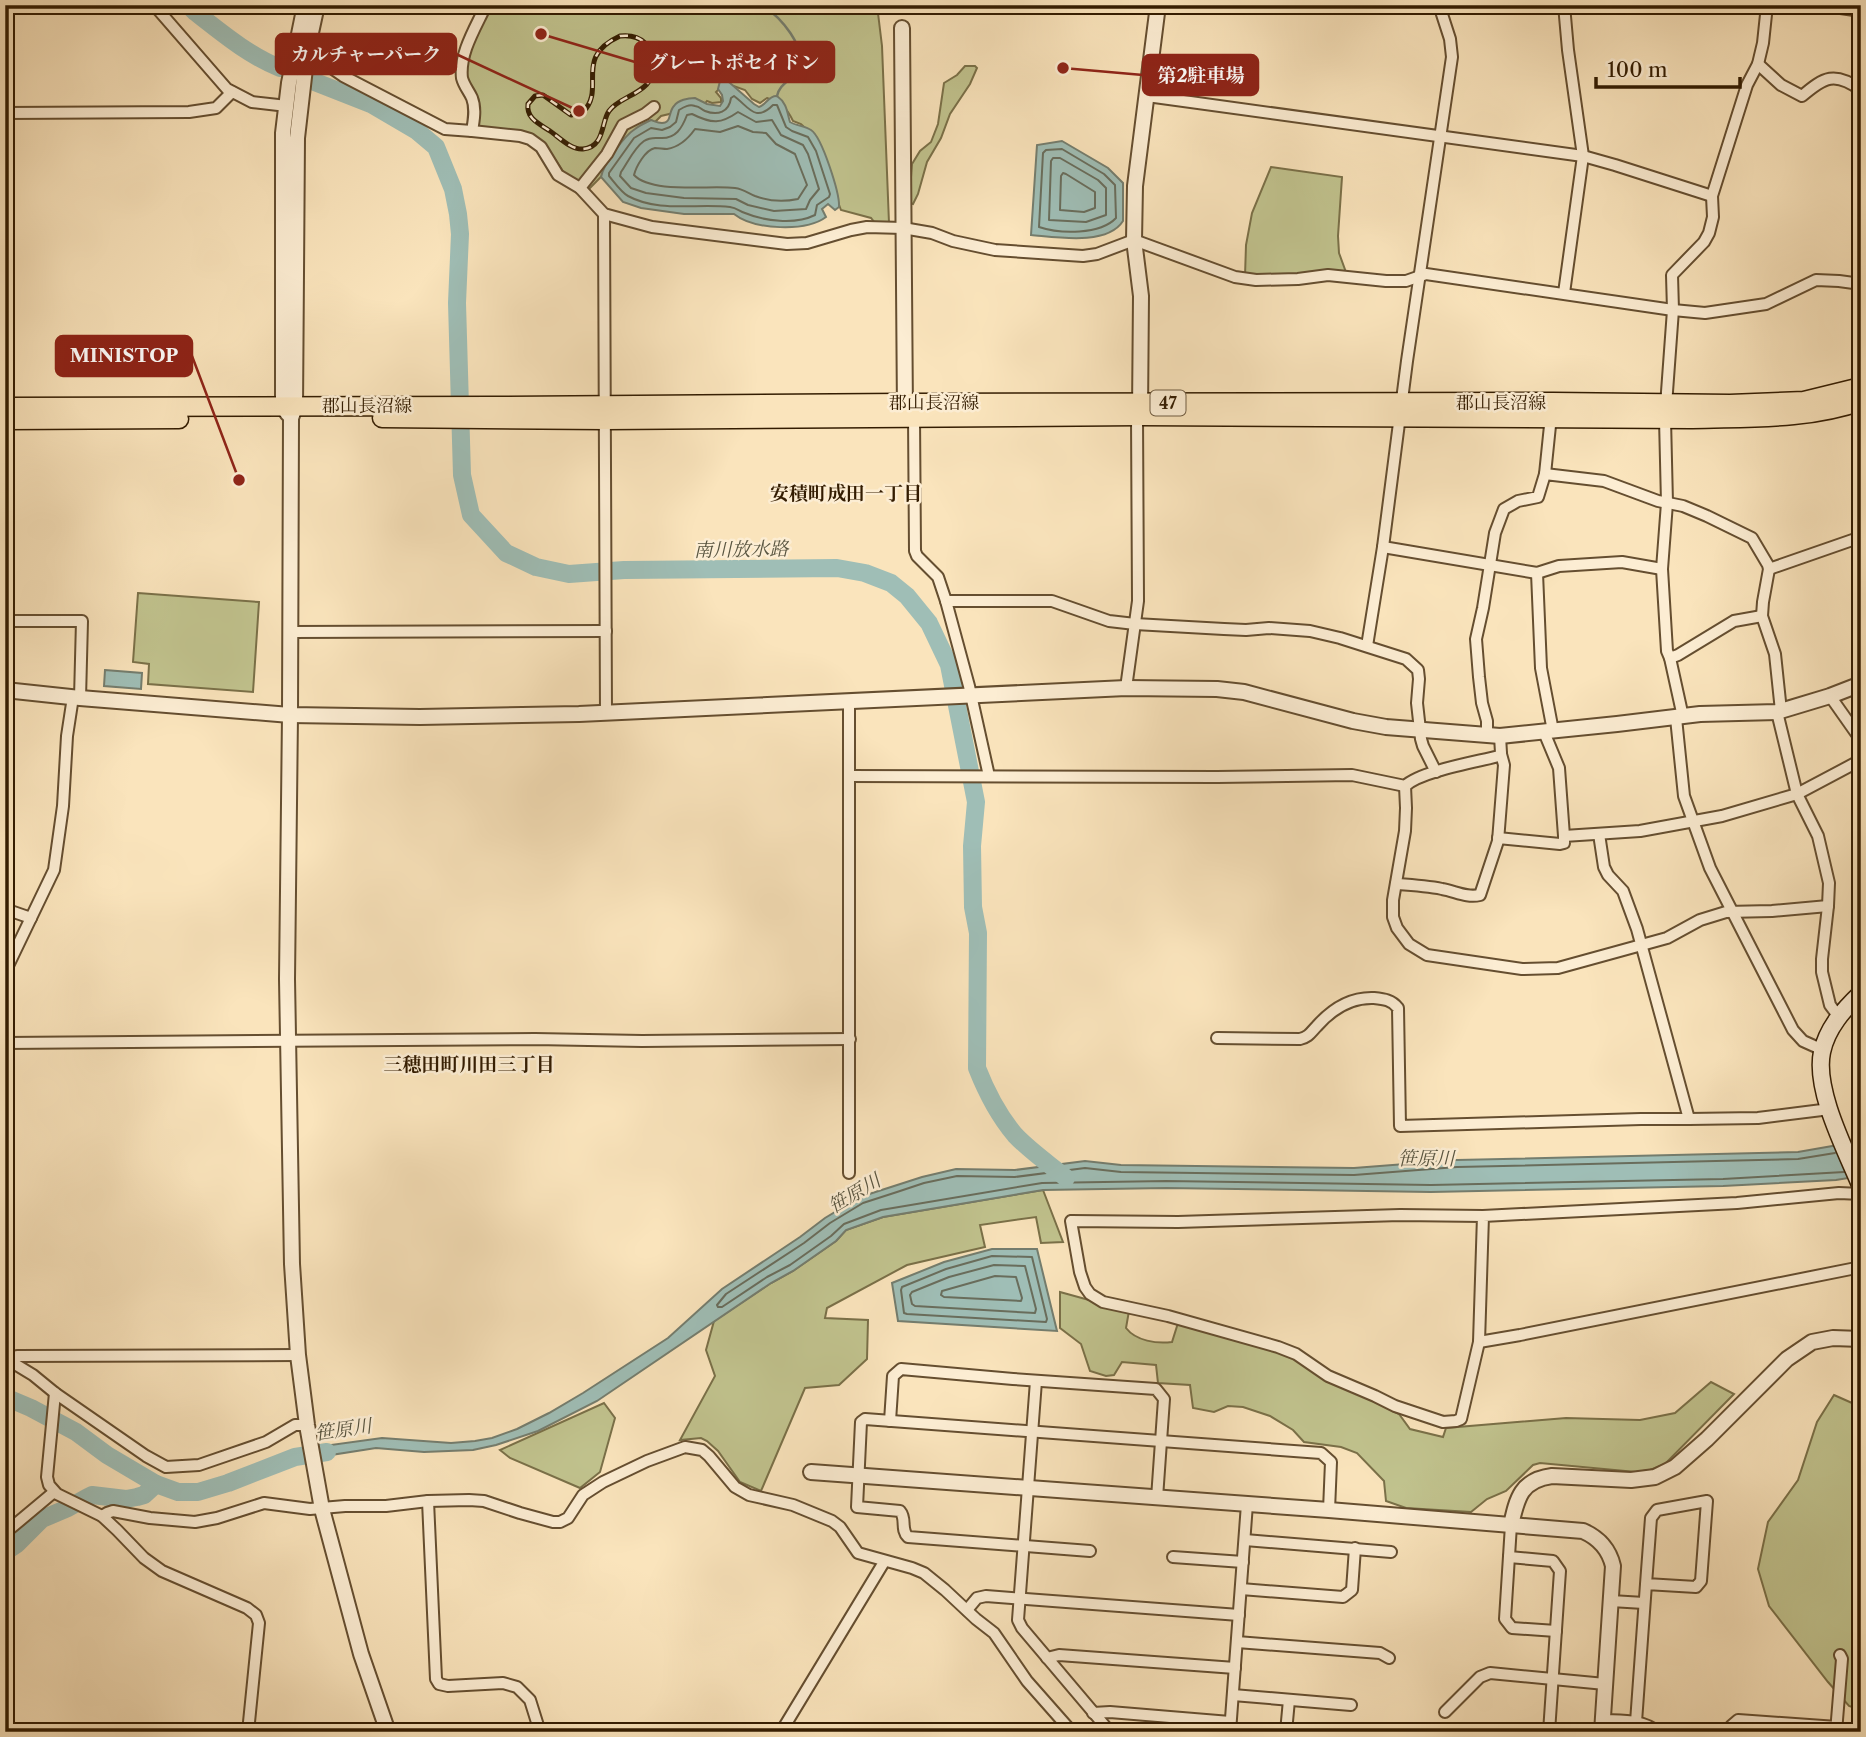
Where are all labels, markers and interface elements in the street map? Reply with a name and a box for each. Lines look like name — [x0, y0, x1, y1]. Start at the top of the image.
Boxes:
callout: カルチャーパーク — [276, 34, 456, 74]
callout: グレートポセイドン — [635, 42, 834, 82]
text: カルチャーパーク — [291, 43, 441, 66]
scale bar — [1596, 46, 1740, 90]
text: グレートポセイドン — [649, 51, 819, 74]
callout: 第2駐車場 — [1143, 55, 1258, 95]
text: 100 m — [1607, 57, 1668, 82]
text: 第2駐車場 — [1157, 64, 1245, 87]
callout: MINISTOP — [56, 336, 192, 376]
text: MINISTOP — [70, 344, 178, 367]
road number: 47 — [1150, 390, 1186, 416]
street label: 郡山長沼線 — [889, 392, 979, 414]
street label: 郡山長沼線 — [1456, 392, 1546, 414]
street label: 郡山長沼線 — [322, 395, 412, 417]
district label: 安積町成田一丁目 — [770, 482, 922, 505]
water label: 南川放水路 — [693, 537, 791, 562]
district label: 三穂田町川田三丁目 — [383, 1053, 555, 1076]
water label: 笹原川 — [1397, 1147, 1456, 1170]
water label: 笹原川 — [824, 1168, 886, 1218]
water label: 笹原川 — [313, 1414, 375, 1445]

